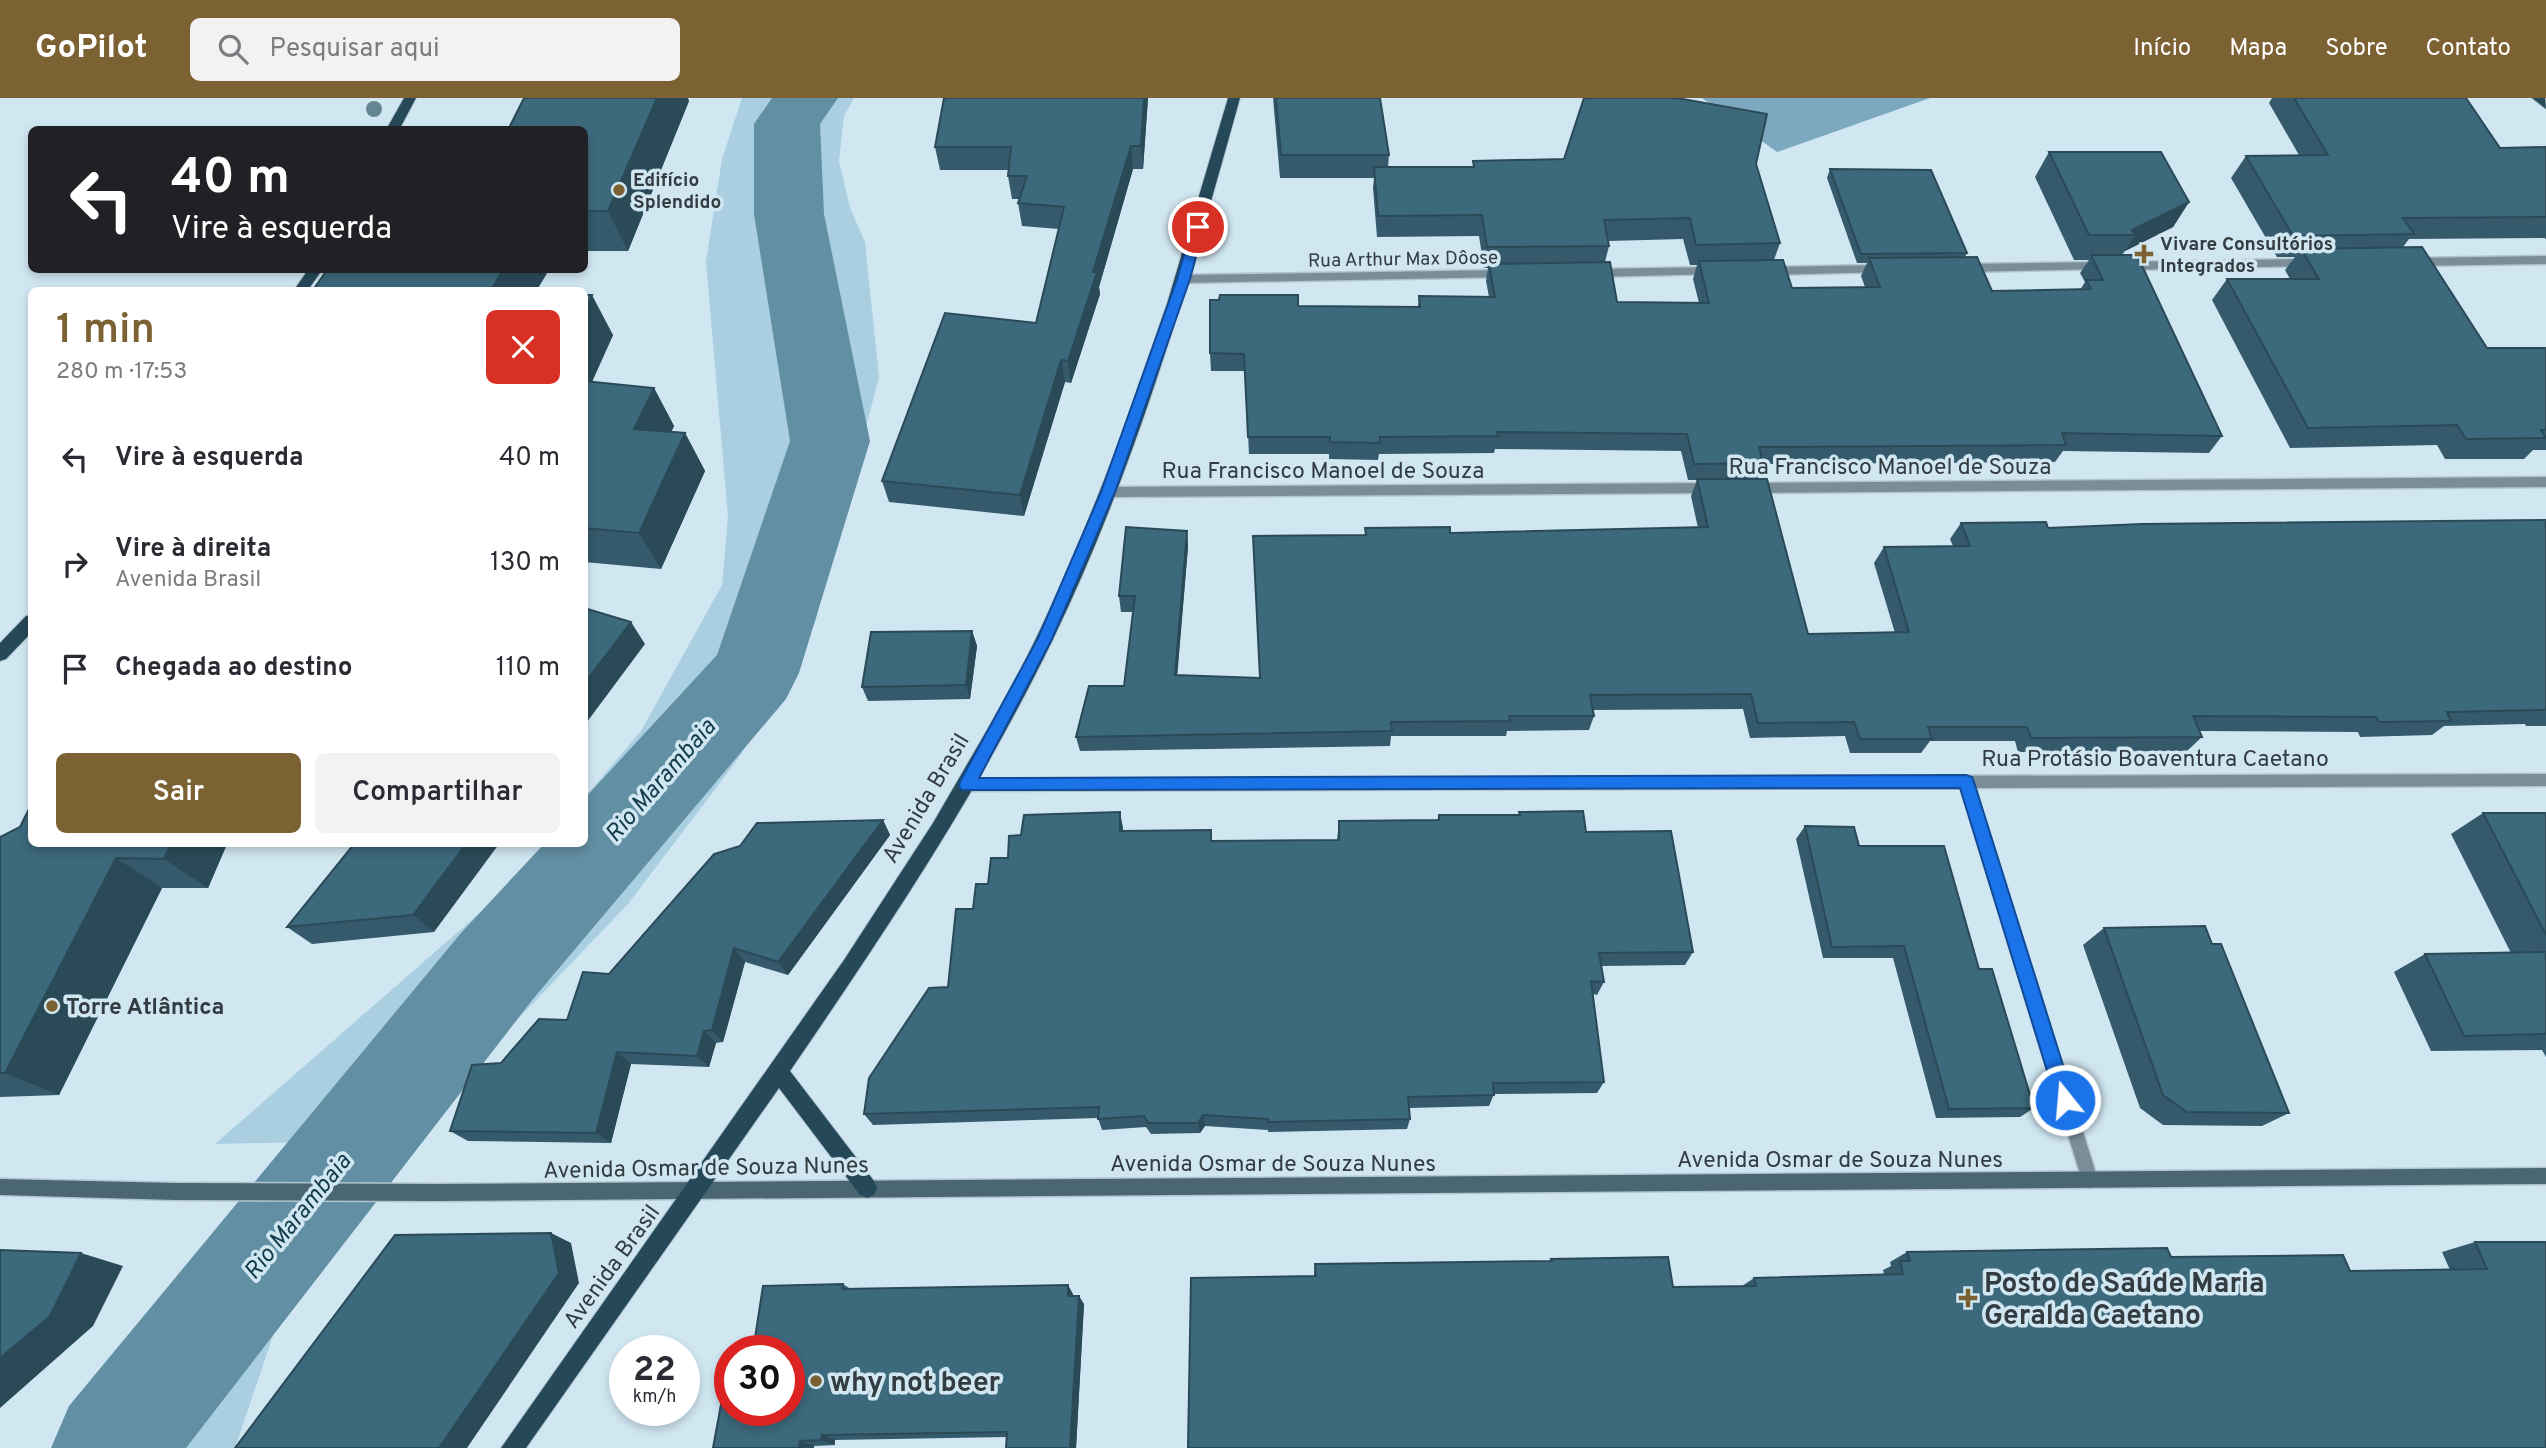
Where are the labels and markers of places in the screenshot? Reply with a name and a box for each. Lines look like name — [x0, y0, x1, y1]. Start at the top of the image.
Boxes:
place label: Edifício Splendido — [633, 169, 721, 215]
marker: Edifício Splendido — [611, 182, 627, 198]
pin — [1168, 197, 1228, 257]
place label: Vivare Consultórios Integrados — [2160, 233, 2333, 279]
marker: Vivare Consultórios Integrados — [2134, 244, 2154, 264]
place label: Torre Atlântica — [66, 994, 224, 1023]
marker: Torre Atlântica — [44, 998, 60, 1014]
place label: Posto de Saúde Maria Geralda Caetano — [1984, 1267, 2265, 1335]
marker: Posto de Saúde Maria Geralda Caetano — [1958, 1288, 1978, 1308]
place label: why not beer — [830, 1366, 1001, 1402]
marker: why not beer — [808, 1373, 824, 1389]

